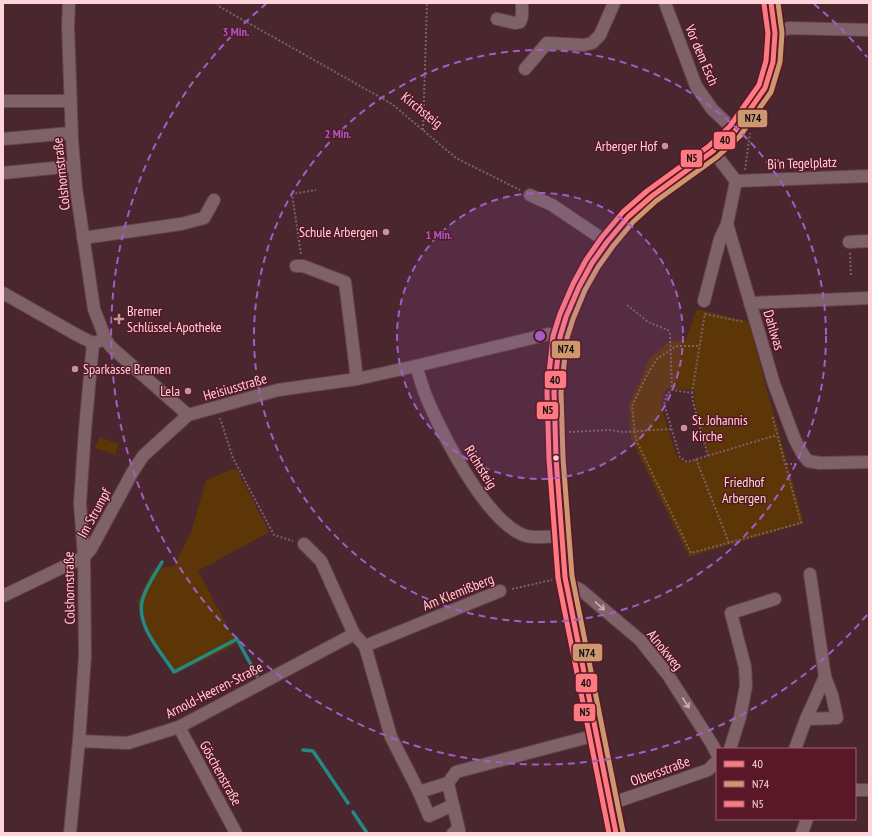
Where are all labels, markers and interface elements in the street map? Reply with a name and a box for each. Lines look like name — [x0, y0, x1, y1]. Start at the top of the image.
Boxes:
street label: Vor dem Esch — [681, 21, 723, 88]
text: 3 Min. — [223, 24, 250, 39]
street label: Kirchsteig — [398, 88, 446, 132]
line badge: N74 — [737, 109, 768, 128]
text: N74 — [745, 111, 762, 125]
text: 2 Min. — [325, 126, 352, 141]
line badge: 40 — [713, 131, 736, 150]
text: 40 — [720, 133, 730, 147]
street label: Colshornstraße — [48, 137, 74, 211]
place label: Arberger Hof — [595, 137, 657, 155]
marker: Arberger Hof — [660, 141, 670, 151]
line badge: N5 — [680, 149, 703, 168]
text: N5 — [686, 151, 698, 165]
street label: Bi'n Tegelplatz — [767, 153, 837, 173]
place label: Schule Arbergen — [299, 223, 378, 241]
marker: Schule Arbergen — [381, 227, 391, 237]
text: 1 Min. — [426, 227, 453, 242]
place label: Bremer Schlüssel-Apotheke — [127, 302, 222, 336]
street label: Dahlwas — [759, 308, 789, 352]
marker: Bremer Schlüssel-Apotheke — [114, 314, 124, 324]
centre of rings — [533, 329, 547, 343]
line badge: N74 — [551, 340, 581, 359]
text: N74 — [558, 342, 575, 356]
place label: Sparkasse Bremen — [83, 360, 171, 378]
marker: Sparkasse Bremen — [70, 364, 80, 374]
street label: Heisiusstraße — [201, 369, 269, 405]
line badge: 40 — [544, 370, 567, 389]
text: 40 — [550, 373, 560, 387]
place label: Lela — [160, 382, 180, 400]
marker: Lela — [183, 386, 193, 396]
line badge: N5 — [536, 401, 559, 420]
text: N5 — [542, 403, 554, 417]
place label: St. Johannis Kirche — [692, 411, 748, 445]
marker: St. Johannis Kirche — [679, 423, 689, 433]
street label: Richtsteig — [461, 442, 501, 492]
unlabelled marker — [551, 453, 561, 463]
park label: Friedhof Arbergen — [722, 473, 766, 507]
street label: Im Strumpf — [73, 485, 115, 541]
street label: Colshornstraße — [59, 551, 79, 625]
street label: Am Klemißberg — [420, 570, 496, 614]
one-way arrow — [595, 602, 605, 611]
street label: Alnokweg — [643, 626, 687, 674]
line badge: N74 — [572, 643, 603, 662]
text: N74 — [579, 646, 596, 660]
street label: Arnold-Heeren-Straße — [162, 658, 266, 722]
line badge: 40 — [575, 673, 598, 693]
text: 40 — [581, 676, 591, 690]
one-way arrow — [682, 697, 690, 709]
line badge: N5 — [573, 703, 596, 722]
text: N5 — [579, 705, 591, 719]
street label: Göschenstraße — [196, 737, 246, 809]
legend — [716, 748, 856, 820]
street label: Olbersstraße — [628, 752, 692, 790]
text: 40 — [752, 756, 763, 771]
text: N74 — [752, 776, 770, 791]
text: N5 — [752, 796, 764, 811]

